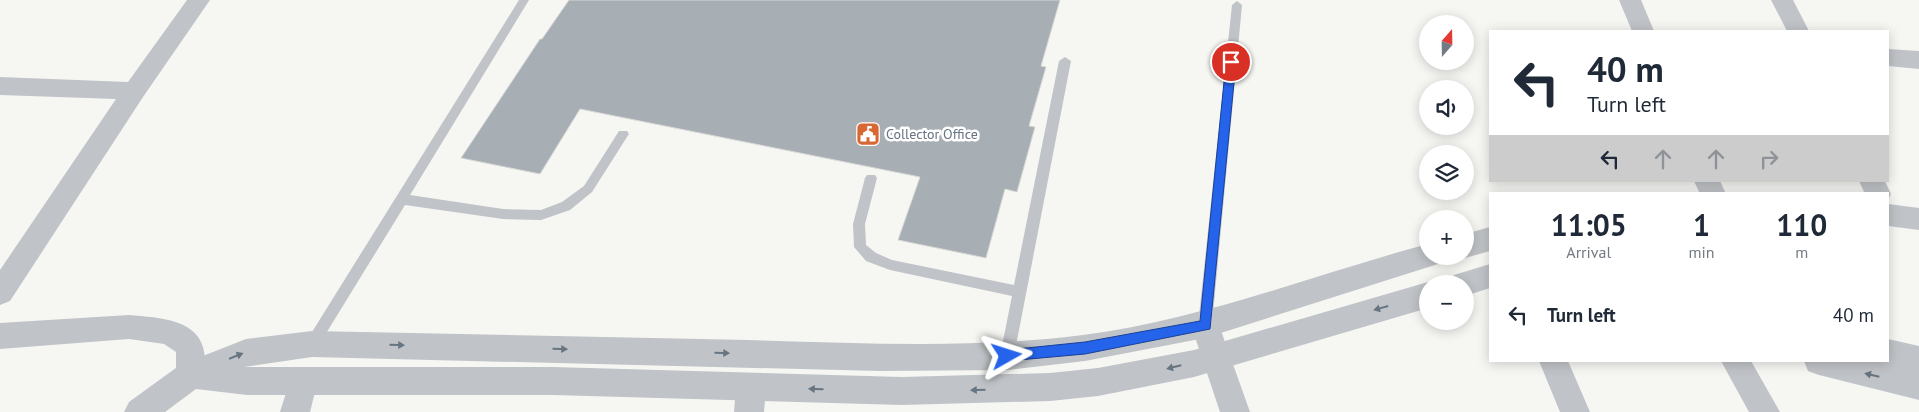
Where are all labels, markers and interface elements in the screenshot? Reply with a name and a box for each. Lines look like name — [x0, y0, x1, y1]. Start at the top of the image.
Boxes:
north arrow — [1419, 15, 1474, 70]
map controls — [1419, 15, 1474, 330]
pin — [1210, 41, 1252, 83]
text: 40 m — [1587, 46, 1664, 92]
icon: arrive — [1217, 48, 1245, 76]
icon: left — [1504, 50, 1569, 115]
button: sound — [1419, 80, 1474, 135]
text: Turn left — [1587, 90, 1666, 118]
public building icon: Collector Office — [855, 121, 881, 147]
place label: Collector Office — [886, 125, 978, 143]
button: layers — [1419, 145, 1474, 200]
icon: left — [1596, 145, 1624, 173]
icon: ahead — [1649, 145, 1677, 173]
icon: ahead — [1702, 145, 1730, 173]
icon: right — [1755, 145, 1783, 173]
text: 11:05 — [1551, 205, 1627, 244]
text: 1 — [1693, 205, 1710, 244]
text: 110 — [1776, 205, 1827, 244]
button: + — [1419, 210, 1474, 265]
text: Arrival — [1566, 242, 1611, 262]
text: min — [1689, 242, 1715, 262]
text: m — [1795, 242, 1808, 262]
button: − — [1419, 275, 1474, 330]
icon: left — [1504, 301, 1532, 329]
text: Turn left — [1547, 303, 1616, 327]
text: 40 m — [1833, 303, 1874, 327]
one-way arrow — [1373, 305, 1388, 313]
position arrow — [980, 329, 1032, 381]
one-way arrow — [390, 341, 406, 349]
one-way arrow — [552, 345, 568, 353]
one-way arrow — [715, 350, 731, 358]
one-way arrow — [229, 352, 243, 360]
one-way arrow — [1167, 364, 1182, 372]
one-way arrow — [1864, 371, 1879, 379]
one-way arrow — [808, 385, 824, 393]
one-way arrow — [970, 386, 986, 394]

